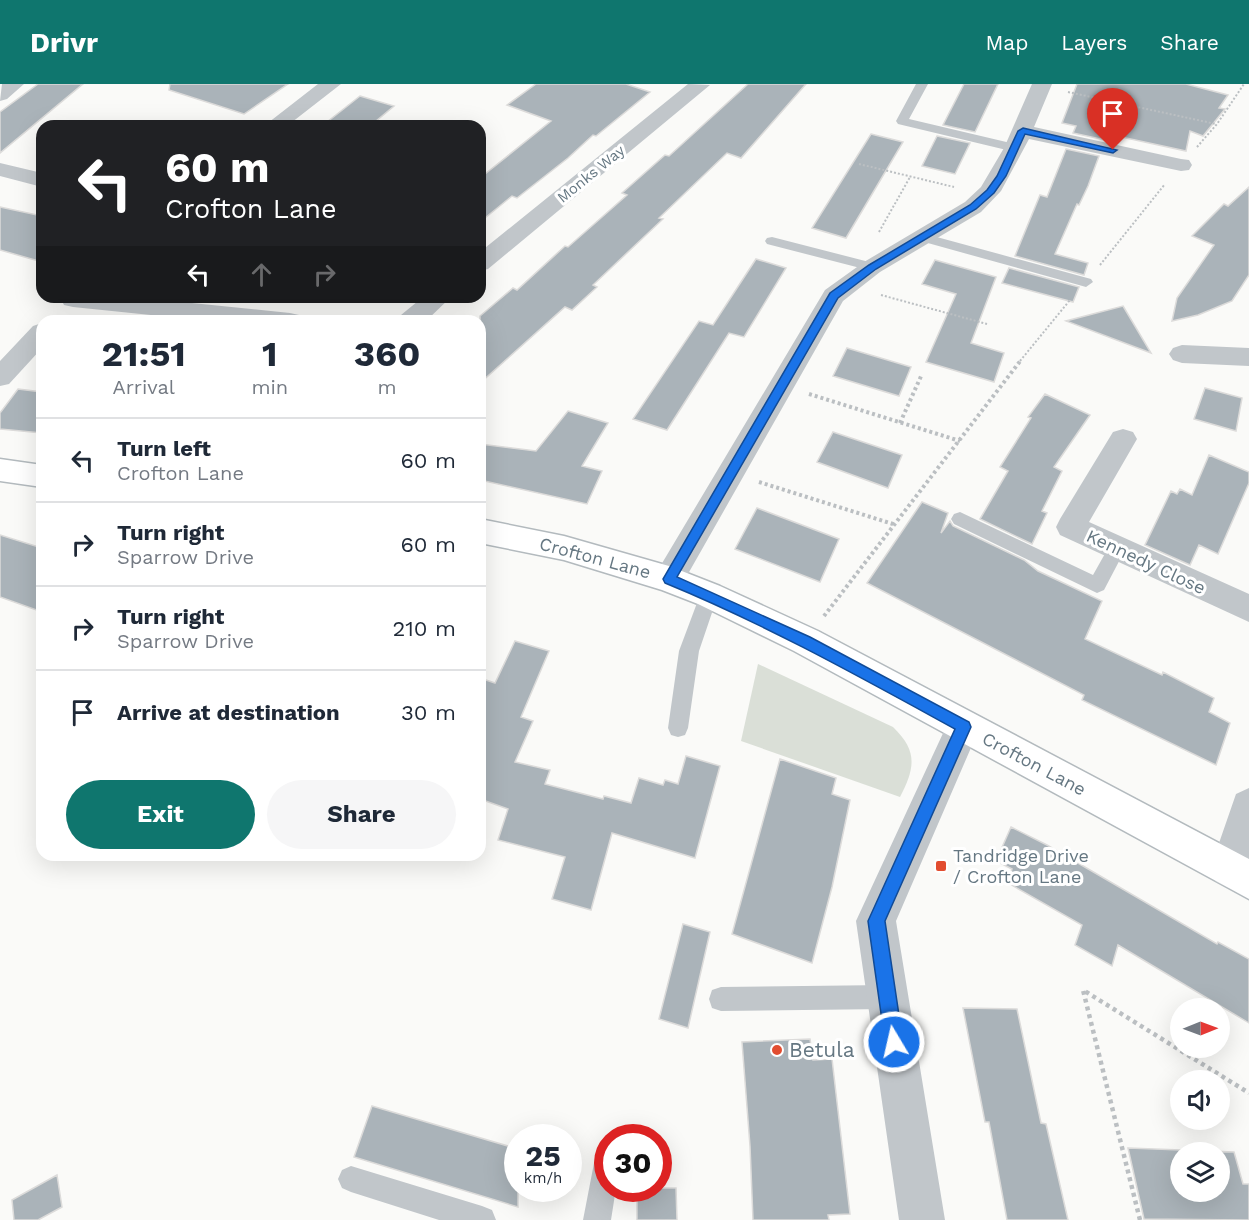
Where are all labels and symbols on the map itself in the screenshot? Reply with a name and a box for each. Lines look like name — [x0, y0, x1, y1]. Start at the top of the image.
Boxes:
pin — [1087, 88, 1138, 150]
street label: Monks Way — [554, 141, 629, 207]
street label: Kennedy Close — [1083, 525, 1209, 598]
street label: Crofton Lane — [537, 533, 653, 582]
street label: Crofton Lane — [979, 727, 1090, 800]
place label: Tandridge Drive / Crofton Lane — [953, 845, 1089, 887]
marker: Tandridge Drive / Crofton Lane — [934, 859, 948, 873]
north arrow — [1170, 998, 1230, 1058]
position arrow — [862, 1010, 926, 1074]
place label: Betula — [789, 1037, 855, 1062]
marker: Betula — [770, 1043, 784, 1057]
speed limit sign: 30 — [594, 1124, 672, 1202]

